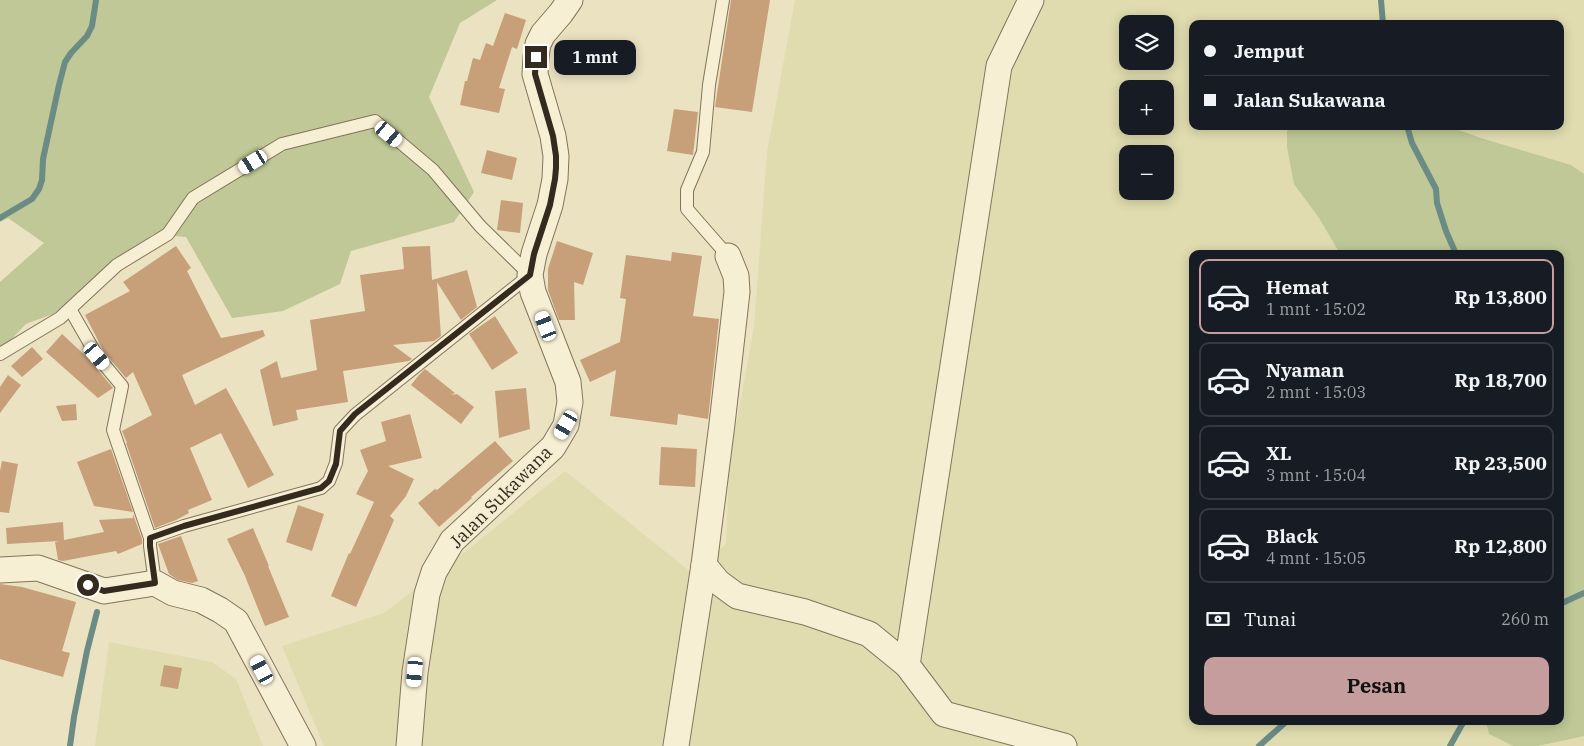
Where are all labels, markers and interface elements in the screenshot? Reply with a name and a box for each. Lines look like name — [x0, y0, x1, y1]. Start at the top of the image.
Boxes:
map controls — [1119, 15, 1174, 200]
button: layers — [1119, 15, 1174, 70]
text: Jemput — [1234, 39, 1304, 63]
callout: 1 mnt — [554, 40, 636, 74]
route end — [525, 46, 547, 68]
text: 1 mnt — [572, 47, 618, 67]
button: + — [1119, 80, 1174, 135]
text: Jalan Sukawana — [1234, 88, 1386, 112]
car — [372, 119, 405, 149]
button: − — [1119, 145, 1174, 200]
car — [236, 148, 269, 176]
icon: car — [1206, 274, 1251, 319]
text: Hemat — [1266, 275, 1329, 299]
text: Rp 13,800 — [1454, 285, 1547, 309]
text: 1 mnt · 15:02 — [1266, 299, 1366, 319]
car — [533, 309, 558, 343]
car — [81, 340, 112, 372]
icon: car — [1206, 357, 1251, 402]
text: Nyaman — [1266, 358, 1344, 382]
text: Rp 18,700 — [1454, 368, 1547, 392]
text: 2 mnt · 15:03 — [1266, 382, 1366, 402]
car — [552, 408, 579, 442]
street label: Jalan Sukawana — [445, 440, 557, 553]
icon: car — [1206, 440, 1251, 485]
text: XL — [1266, 441, 1292, 465]
text: Rp 23,500 — [1454, 451, 1547, 475]
text: 3 mnt · 15:04 — [1266, 465, 1366, 485]
icon: car — [1206, 523, 1251, 568]
text: Black — [1266, 524, 1318, 548]
text: Rp 12,800 — [1454, 534, 1547, 558]
text: 4 mnt · 15:05 — [1266, 548, 1366, 568]
route start — [77, 574, 99, 596]
icon: cash — [1204, 605, 1232, 633]
text: Tunai — [1244, 607, 1296, 631]
text: 260 m — [1501, 609, 1549, 629]
car — [248, 653, 275, 687]
car — [406, 656, 423, 688]
button: Pesan — [1204, 657, 1549, 715]

